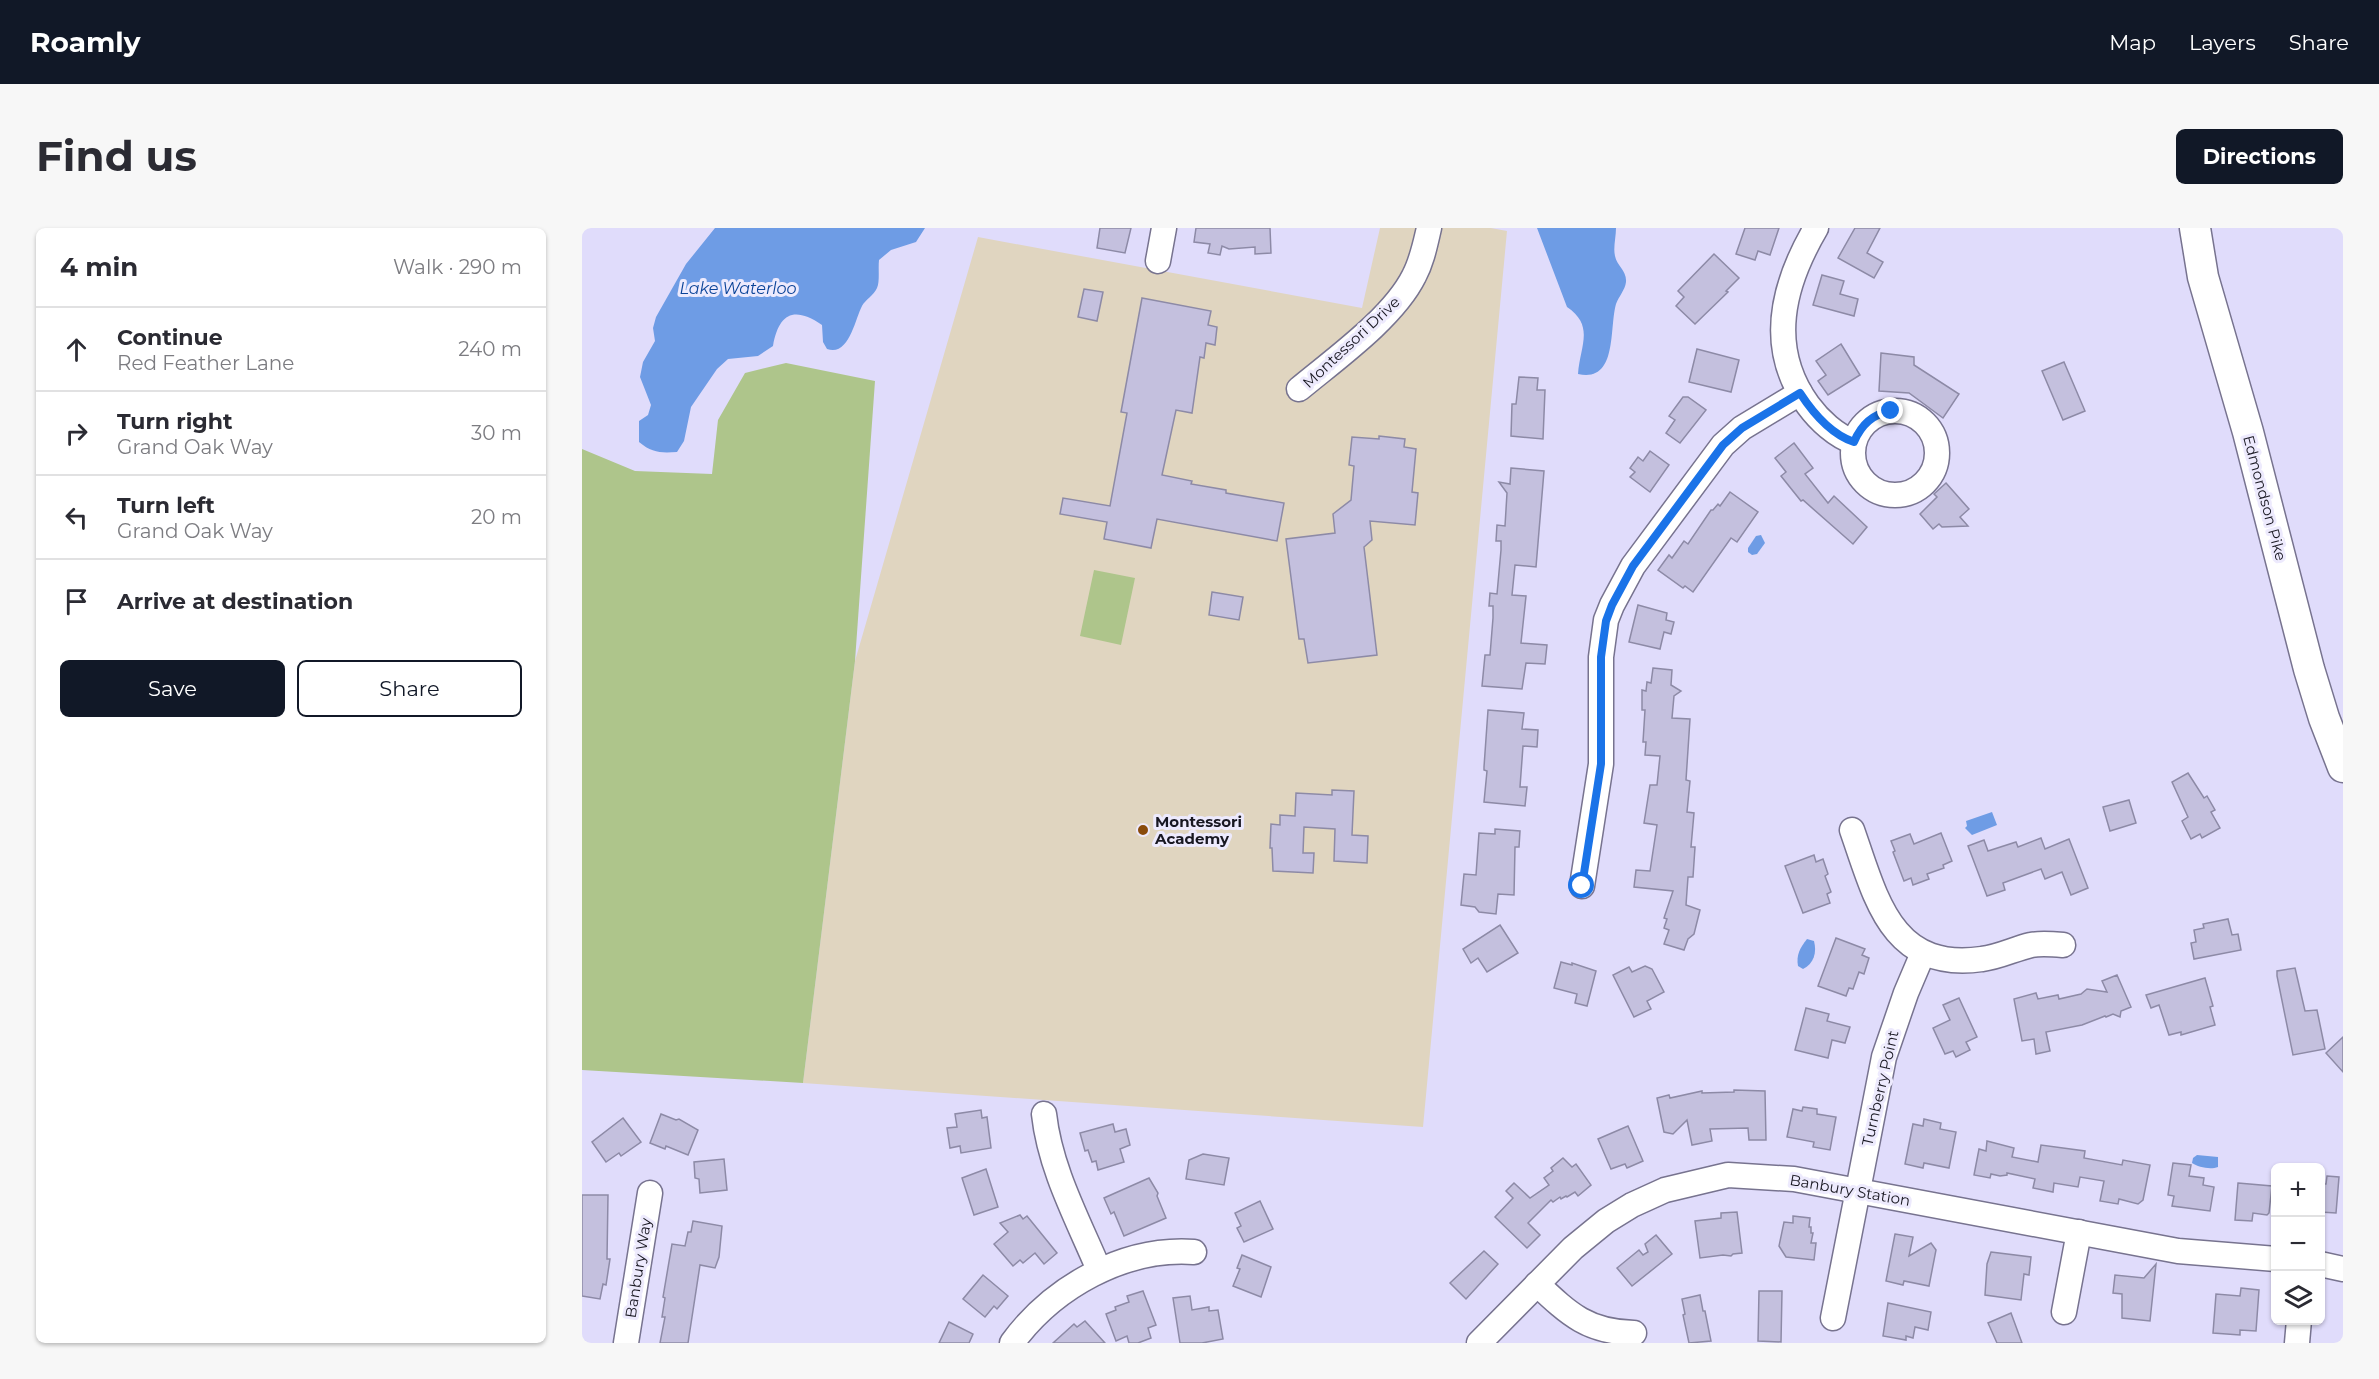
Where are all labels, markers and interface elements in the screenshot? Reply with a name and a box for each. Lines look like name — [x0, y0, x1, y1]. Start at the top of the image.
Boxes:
text: Roamly — [30, 25, 140, 59]
text: Map — [2109, 30, 2156, 55]
text: Layers — [2189, 30, 2256, 55]
text: Share — [2289, 30, 2349, 55]
button: Directions — [2176, 129, 2343, 184]
text: Find us — [36, 130, 197, 182]
text: 4 min — [60, 251, 138, 283]
text: Walk · 290 m — [393, 255, 522, 279]
water label: Lake Waterloo — [679, 279, 797, 298]
street label: Montessori Drive — [1298, 292, 1404, 392]
text: Continue — [117, 324, 223, 351]
icon: ahead — [60, 333, 93, 366]
text: 240 m — [458, 337, 522, 361]
text: Red Feather Lane — [117, 351, 294, 375]
route end — [1877, 397, 1903, 423]
text: Turn right — [117, 408, 232, 435]
icon: right — [60, 417, 93, 450]
text: 30 m — [471, 421, 522, 445]
street label: Edmondson Pike — [2239, 433, 2291, 563]
text: Grand Oak Way — [117, 435, 273, 459]
text: Turn left — [117, 492, 215, 519]
icon: left — [60, 501, 93, 534]
text: 20 m — [471, 505, 522, 529]
text: Grand Oak Way — [117, 519, 273, 543]
icon: arrive — [60, 585, 93, 618]
text: Arrive at destination — [117, 588, 353, 615]
button: Save — [60, 660, 285, 717]
button: Share — [297, 660, 522, 717]
place label: Montessori Academy — [1154, 812, 1242, 848]
marker: Montessori Academy — [1136, 823, 1150, 837]
route start — [1568, 872, 1594, 898]
street label: Turnberry Point — [1857, 1028, 1903, 1148]
map controls — [2271, 1163, 2325, 1325]
button: + — [2271, 1163, 2325, 1217]
street label: Banbury Station — [1788, 1170, 1912, 1210]
street label: Banbury Way — [621, 1216, 655, 1319]
button: − — [2271, 1217, 2325, 1271]
button: layers — [2271, 1271, 2325, 1325]

